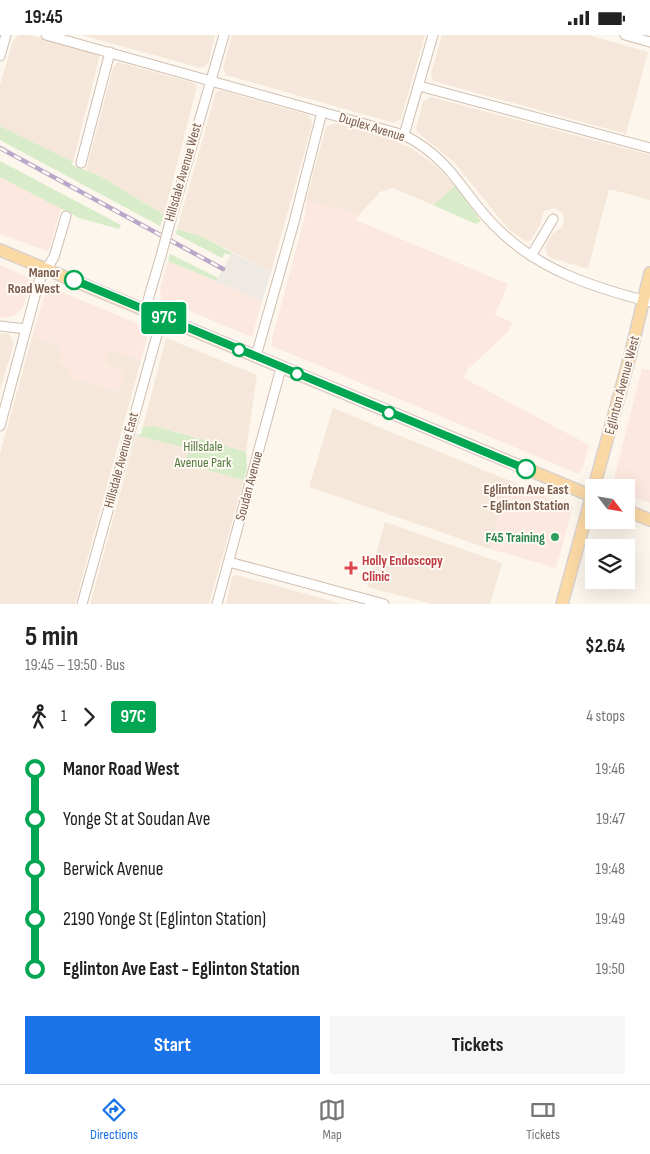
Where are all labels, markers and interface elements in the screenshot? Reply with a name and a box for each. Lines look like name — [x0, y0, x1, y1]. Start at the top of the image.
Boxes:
text: 19:45 — [25, 6, 63, 29]
street label: Duplex Avenue — [337, 109, 407, 145]
street label: Hillsdale Avenue West — [161, 121, 205, 223]
place label: Manor Road West — [8, 264, 61, 297]
marker: Manor Road West — [64, 270, 84, 290]
line badge: 97C — [135, 302, 193, 334]
text: 97C — [151, 307, 177, 328]
street label: Eglinton Avenue West — [601, 334, 643, 436]
unlabelled marker — [232, 343, 246, 357]
unlabelled marker — [290, 367, 304, 381]
unlabelled marker — [382, 406, 396, 420]
street label: Hillsdale Avenue East — [100, 410, 142, 510]
park label: Hillsdale Avenue Park — [174, 438, 232, 471]
street label: Soudan Avenue — [232, 449, 266, 523]
marker: Eglinton Ave East - Eglinton Station — [516, 459, 536, 479]
north arrow — [585, 479, 635, 529]
map controls — [585, 479, 635, 589]
place label: Eglinton Ave East - Eglinton Station — [482, 481, 570, 514]
place label: F45 Training — [485, 529, 545, 546]
marker: F45 Training — [549, 531, 561, 543]
button: layers — [585, 539, 635, 589]
place label: Holly Endoscopy Clinic — [362, 552, 443, 585]
marker: Holly Endoscopy Clinic — [344, 561, 358, 575]
text: 5 min — [25, 620, 78, 653]
text: $2.64 — [585, 635, 625, 658]
text: 19:45 – 19:50 · Bus — [25, 656, 125, 675]
icon: walk — [25, 703, 53, 731]
icon: forward — [75, 703, 103, 731]
text: 97C — [121, 706, 146, 727]
text: 1 — [61, 707, 67, 726]
text: 4 stops — [586, 707, 625, 726]
text: Manor Road West — [63, 758, 179, 781]
text: 19:46 — [596, 760, 625, 779]
text: Yonge St at Soudan Ave — [63, 808, 210, 831]
text: 19:47 — [596, 810, 625, 829]
text: Berwick Avenue — [63, 858, 163, 881]
text: 19:48 — [596, 860, 625, 879]
text: 2190 Yonge St (Eglinton Station) — [63, 908, 266, 931]
text: 19:49 — [595, 910, 625, 929]
text: Eglinton Ave East - Eglinton Station — [63, 958, 300, 981]
text: 19:50 — [596, 960, 625, 979]
button: Start — [25, 1016, 320, 1074]
button: Tickets — [330, 1016, 625, 1074]
tab: Directions — [90, 1096, 138, 1143]
tab: Map — [318, 1096, 346, 1143]
tab: Tickets — [526, 1096, 560, 1143]

